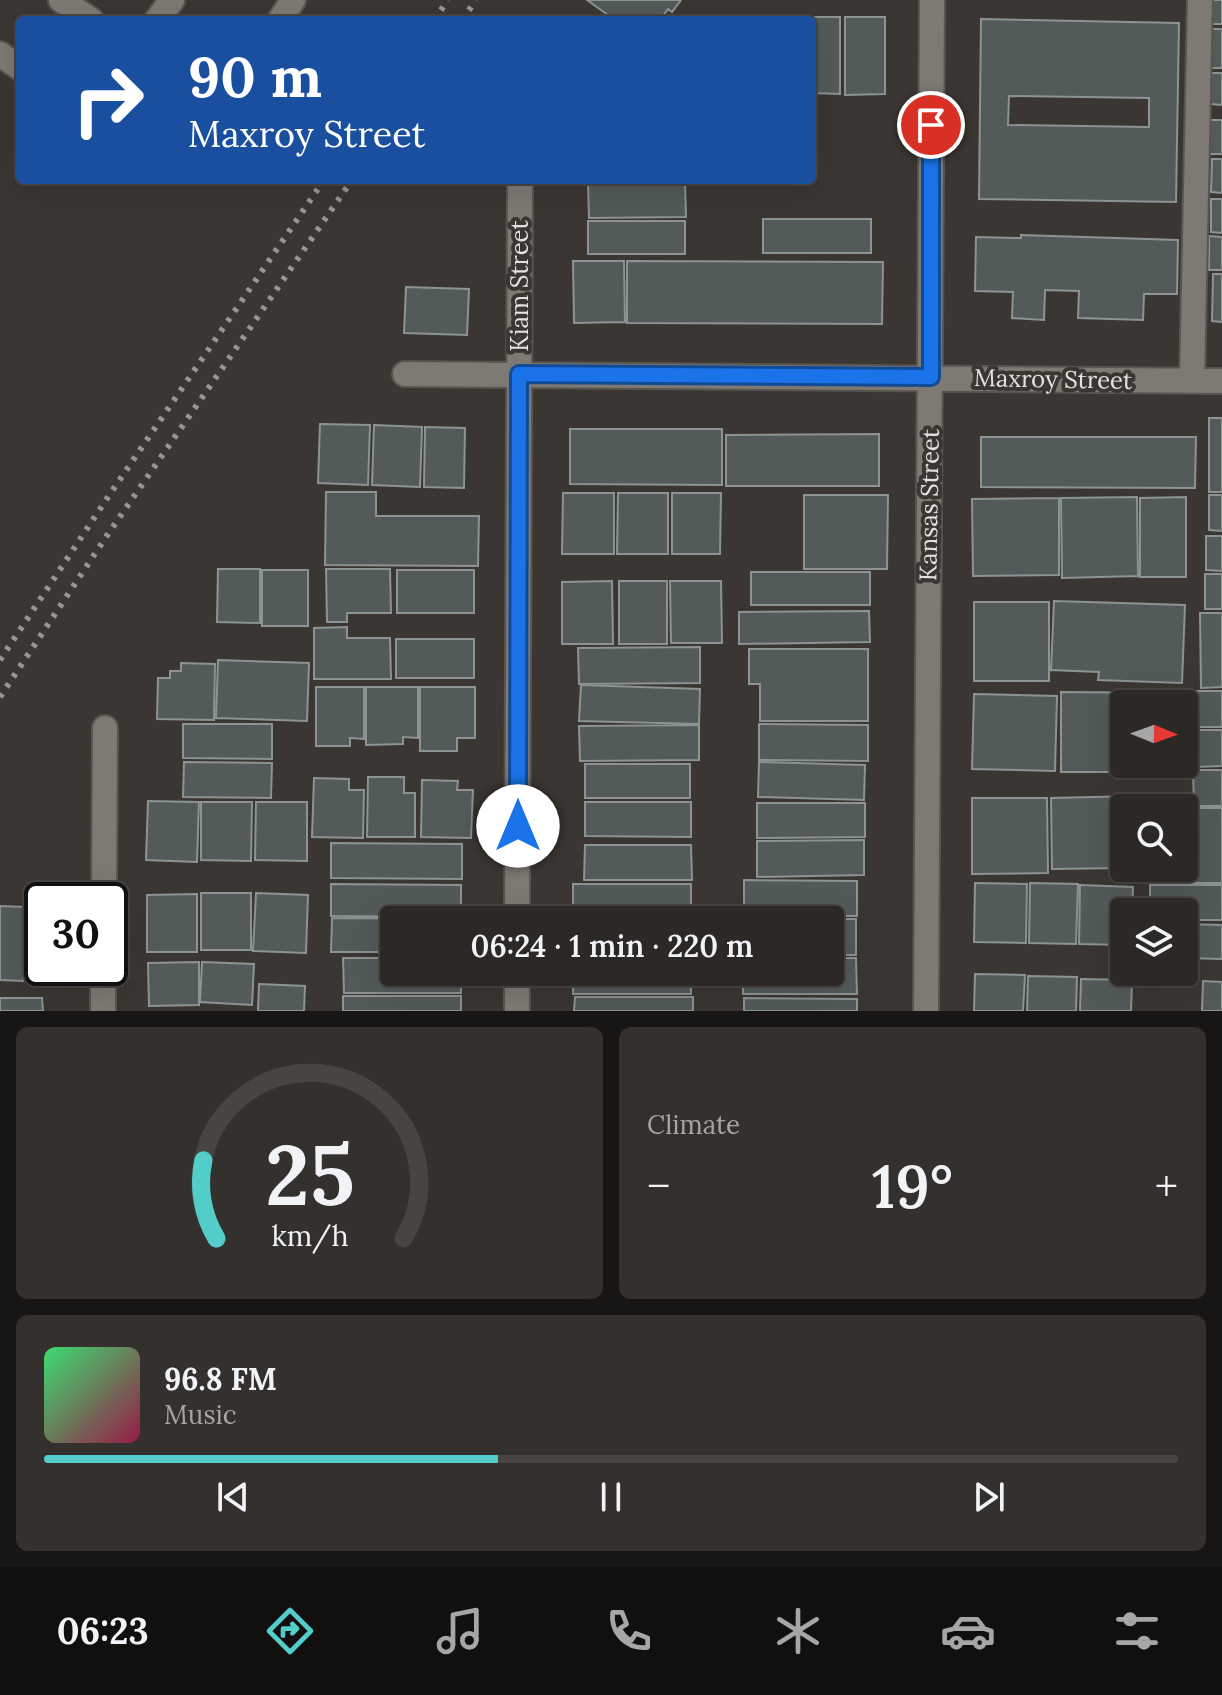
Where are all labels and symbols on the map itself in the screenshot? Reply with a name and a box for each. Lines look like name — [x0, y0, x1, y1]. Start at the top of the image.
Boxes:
pin — [897, 91, 965, 159]
street label: Kiam Street — [504, 220, 535, 352]
street label: Maxroy Street — [974, 362, 1133, 396]
street label: Kansas Street — [912, 428, 946, 581]
north arrow — [1110, 690, 1198, 778]
position arrow — [476, 784, 560, 868]
speed limit sign: 30 — [24, 882, 128, 986]

